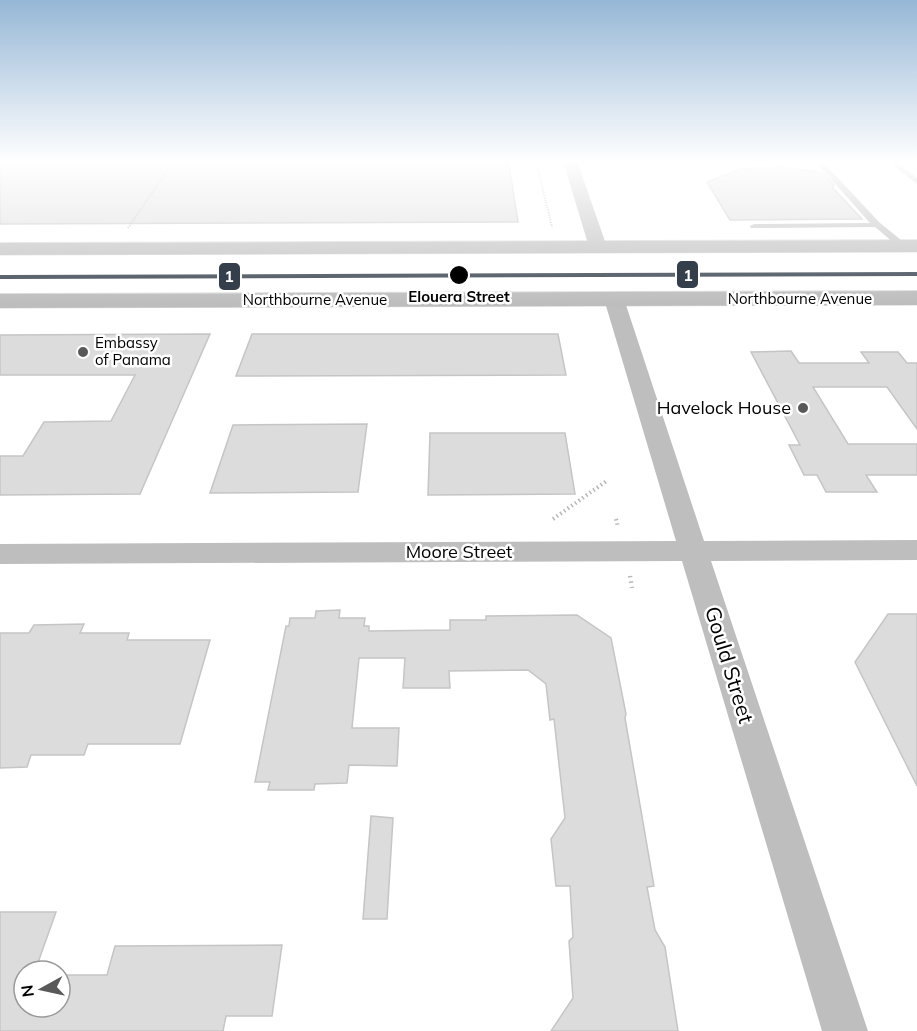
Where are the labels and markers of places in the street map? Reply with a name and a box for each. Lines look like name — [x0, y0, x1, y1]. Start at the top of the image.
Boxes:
marker: Elouera Street — [448, 264, 470, 286]
place label: Elouera Street — [408, 287, 510, 306]
place label: Embassy of Panama — [95, 333, 171, 369]
marker: Embassy of Panama — [76, 345, 90, 359]
place label: Havelock House — [657, 396, 791, 419]
marker: Havelock House — [796, 401, 810, 415]

